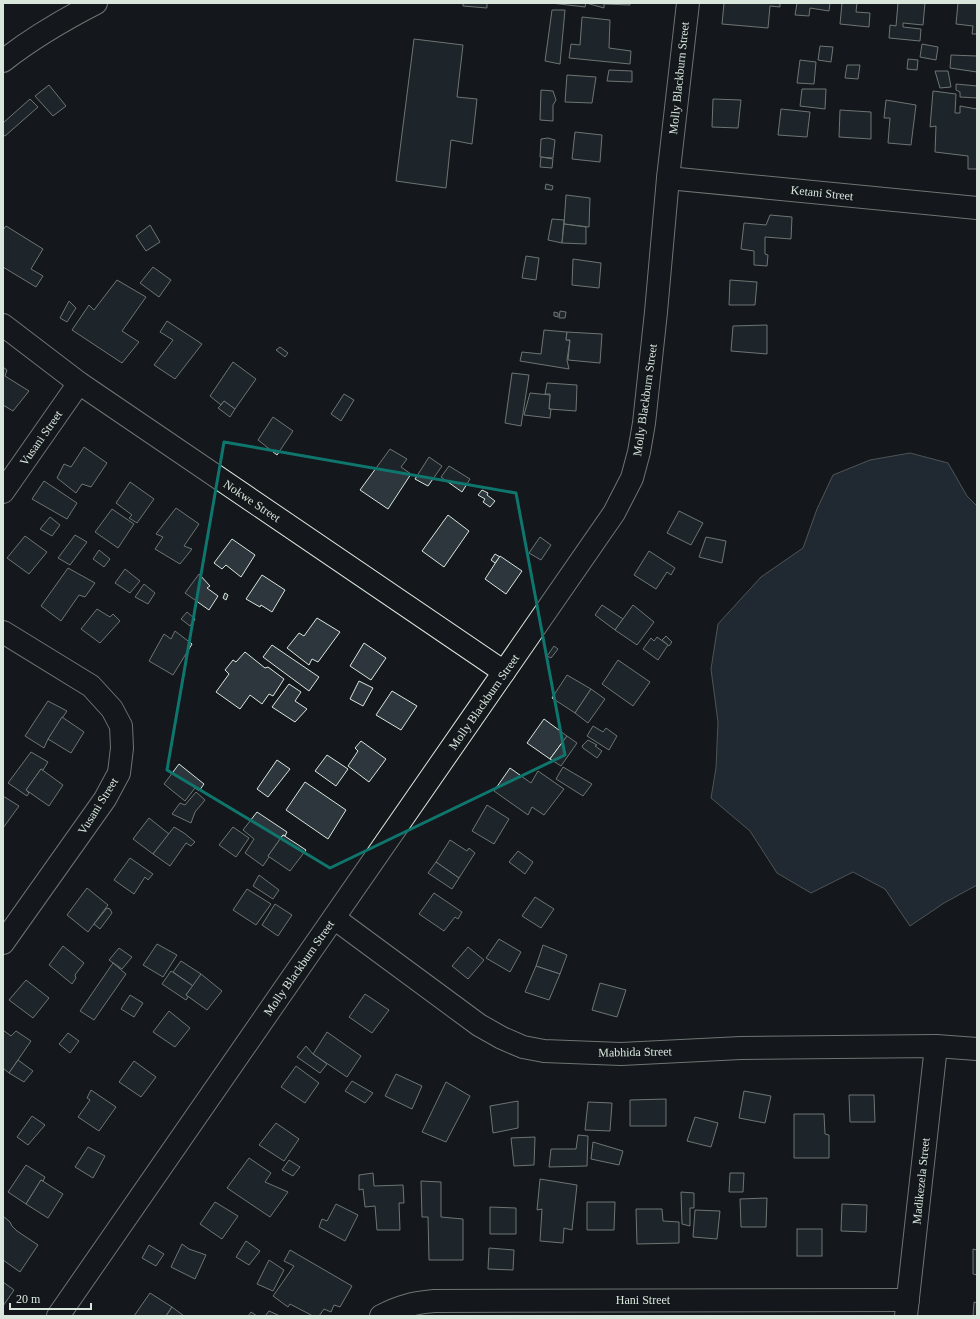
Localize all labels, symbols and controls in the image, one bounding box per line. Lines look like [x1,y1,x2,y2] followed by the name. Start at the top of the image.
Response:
[666,20,692,135] street label: Molly Blackburn Street
[790,183,855,203] street label: Ketani Street
[630,342,660,457] street label: Molly Blackburn Street
[17,407,66,468] street label: Vusani Street
[221,477,284,526] street label: Nokwe Street
[446,651,523,752] street label: Molly Blackburn Street
[75,774,121,837] street label: Vusani Street
[261,917,338,1018] street label: Molly Blackburn Street
[598,1044,673,1060] street label: Mabhida Street
[909,1136,933,1225] street label: Madikezela Street
[10,1285,91,1311] scale bar
[16,1292,41,1306] text: 20 m
[616,1293,671,1307] street label: Hani Street

